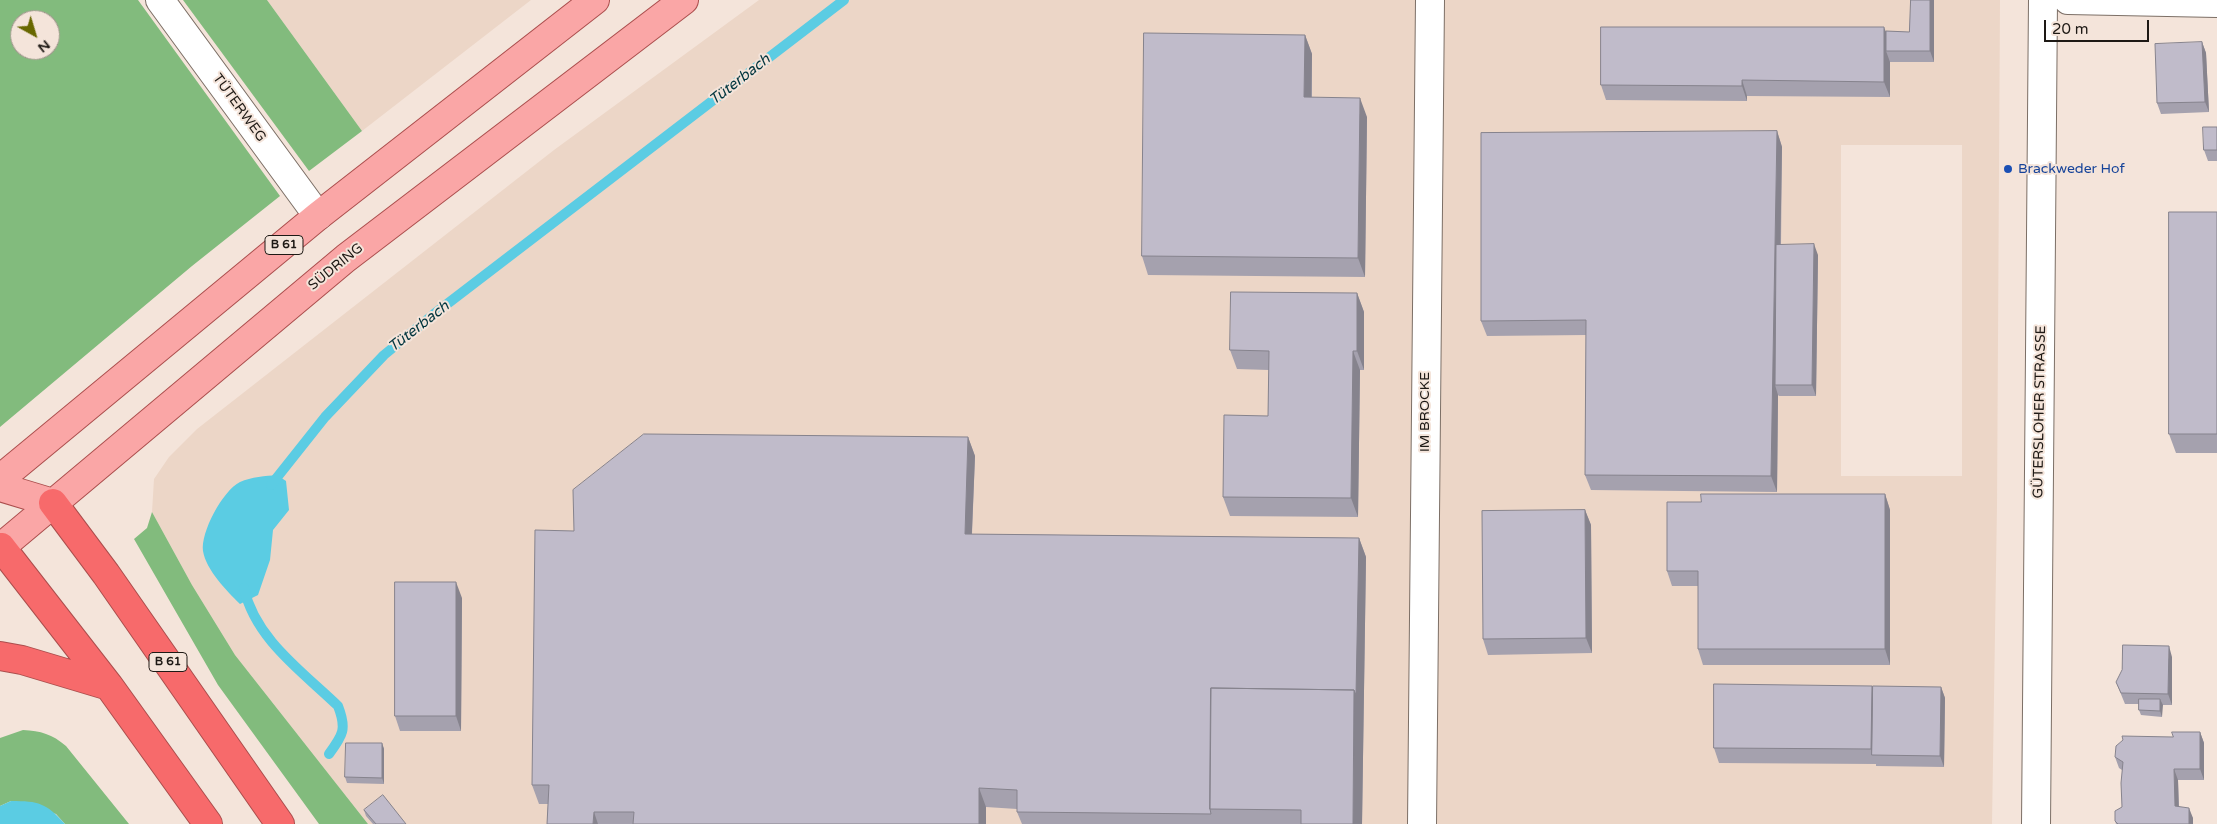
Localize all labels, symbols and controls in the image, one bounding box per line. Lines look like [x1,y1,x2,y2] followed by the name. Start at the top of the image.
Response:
[10,10,60,60] north arrow
[2047,10,2152,42] scale bar
[2052,20,2089,38] text: 20 m
[34,36,54,56] text: N
[706,51,774,109] water label: Tüterbach
[209,71,269,145] street label: TÜTERWEG
[2018,161,2125,177] place label: Brackweder Hof
[2002,163,2014,175] marker: Brackweder Hof
[265,236,303,254] road number: B 61
[305,240,367,294] street label: SÜDRING
[385,298,453,356] water label: Tüterbach
[2030,325,2050,499] street label: GÜTERSLOHER STRASSE
[1417,372,1433,452] street label: IM BROCKE
[149,652,187,672] road number: B 61

